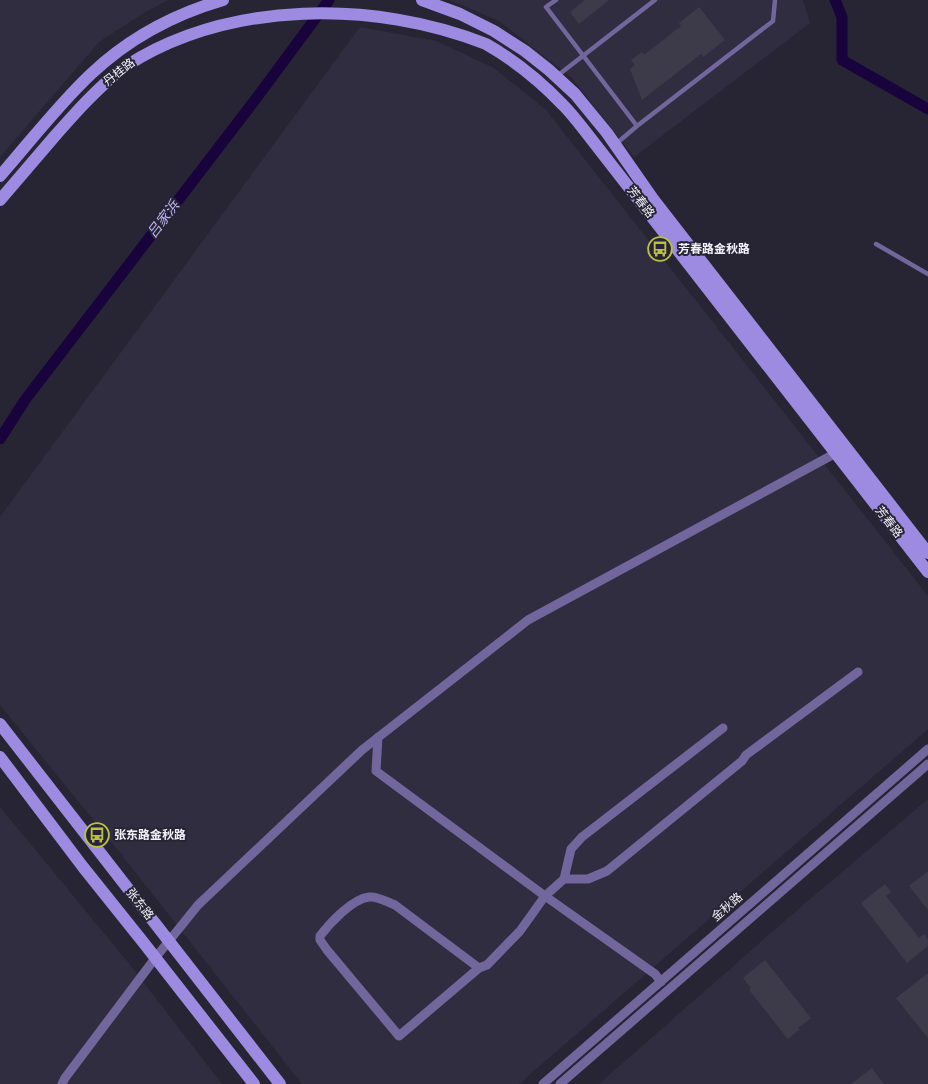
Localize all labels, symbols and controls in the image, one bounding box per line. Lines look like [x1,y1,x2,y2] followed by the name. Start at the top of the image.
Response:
[101,55,137,89] street label: 丹桂路
[624,184,658,220] street label: 芳春路
[144,197,183,241] water label: 吕家浜
[647,236,673,262] bus stop icon: 芳春路金秋路
[678,242,750,256] place label: 芳春路金秋路
[872,504,906,540] street label: 芳春路
[84,822,110,848] bus stop icon: 张东路金秋路
[114,828,186,842] place label: 张东路金秋路
[123,886,157,922] street label: 张东路
[709,890,745,924] street label: 金秋路

